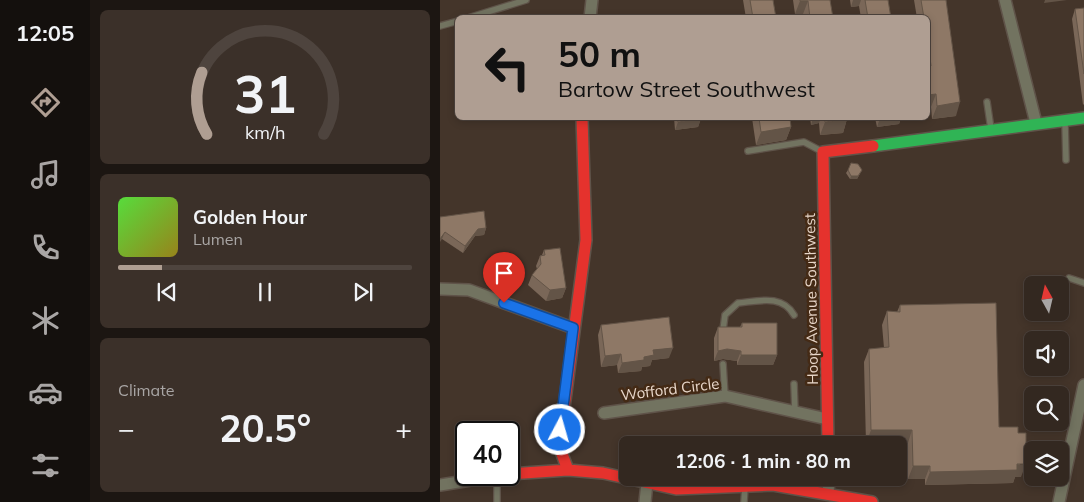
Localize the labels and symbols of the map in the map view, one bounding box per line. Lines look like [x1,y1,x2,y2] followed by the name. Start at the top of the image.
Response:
[800,213,822,385] street label: Hoop Avenue Southwest
[483,252,525,303] pin
[1024,276,1069,321] north arrow
[620,374,720,404] street label: Wofford Circle
[533,403,585,455] position arrow
[455,421,520,486] speed limit sign: 40

